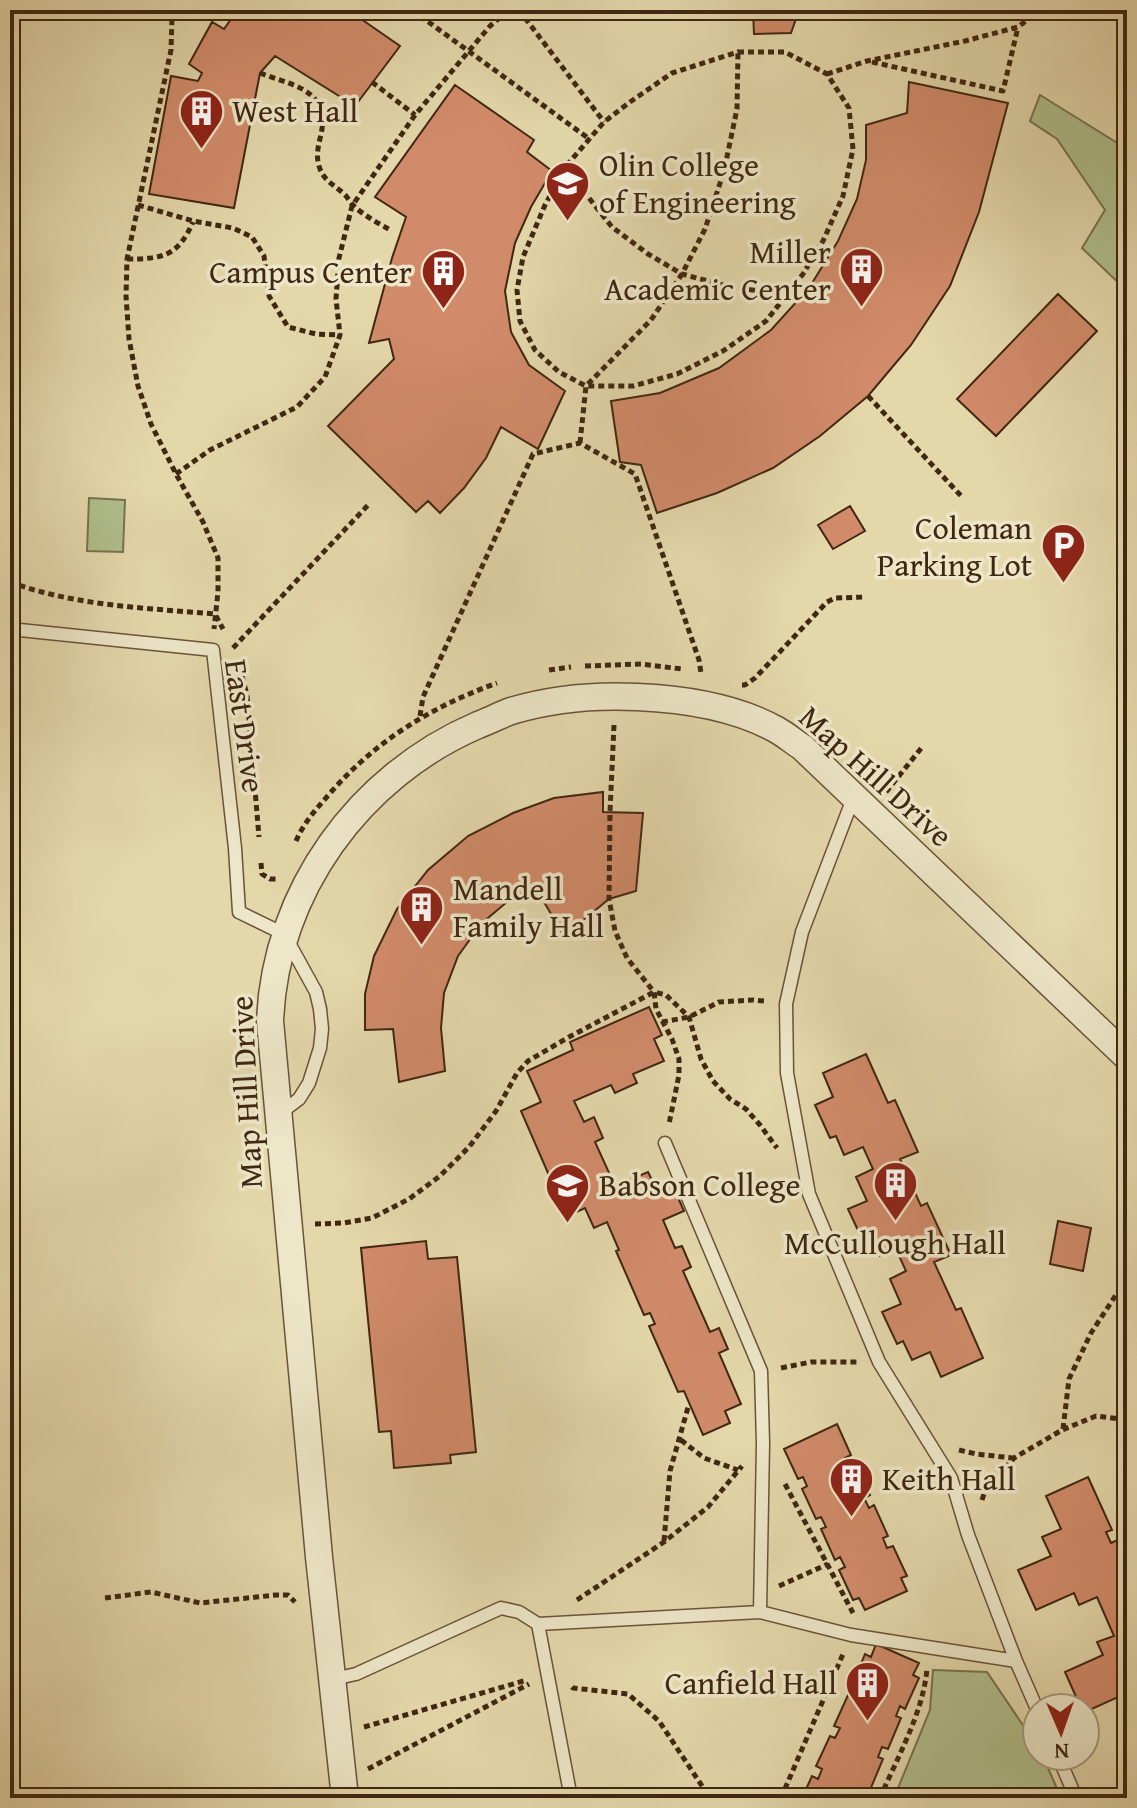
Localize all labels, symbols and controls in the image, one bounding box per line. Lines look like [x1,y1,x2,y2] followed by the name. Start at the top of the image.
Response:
[177,87,225,150] building icon: West Hall
[232,87,358,134] place label: West Hall
[599,141,796,225] place label: Olin College of Engineering
[544,159,592,222] school or university icon: Olin College of Engineering
[604,228,831,312] place label: Miller Academic Center
[838,246,886,309] building icon: Miller Academic Center
[209,248,412,295] place label: Campus Center
[419,248,467,311] building icon: Campus Center
[877,504,1032,588] place label: Coleman Parking Lot
[1039,522,1087,585] parking icon: Coleman Parking Lot
[213,656,278,796] street label: East Drive
[789,694,964,858] street label: Map Hill Drive
[453,865,604,949] place label: Mandell Family Hall
[398,883,446,946] building icon: Mandell Family Hall
[217,995,274,1189] street label: Map Hill Drive
[871,1160,919,1223] building icon: McCullough Hall
[544,1161,592,1224] school or university icon: Babson College
[599,1161,801,1208] place label: Babson College
[784,1219,1006,1266] place label: McCullough Hall
[827,1455,875,1518] building icon: Keith Hall
[882,1455,1016,1502] place label: Keith Hall
[665,1659,837,1706] place label: Canfield Hall
[844,1659,892,1722] building icon: Canfield Hall
[1021,1692,1101,1772] north arrow
[1054,1736,1070,1768] text: N

